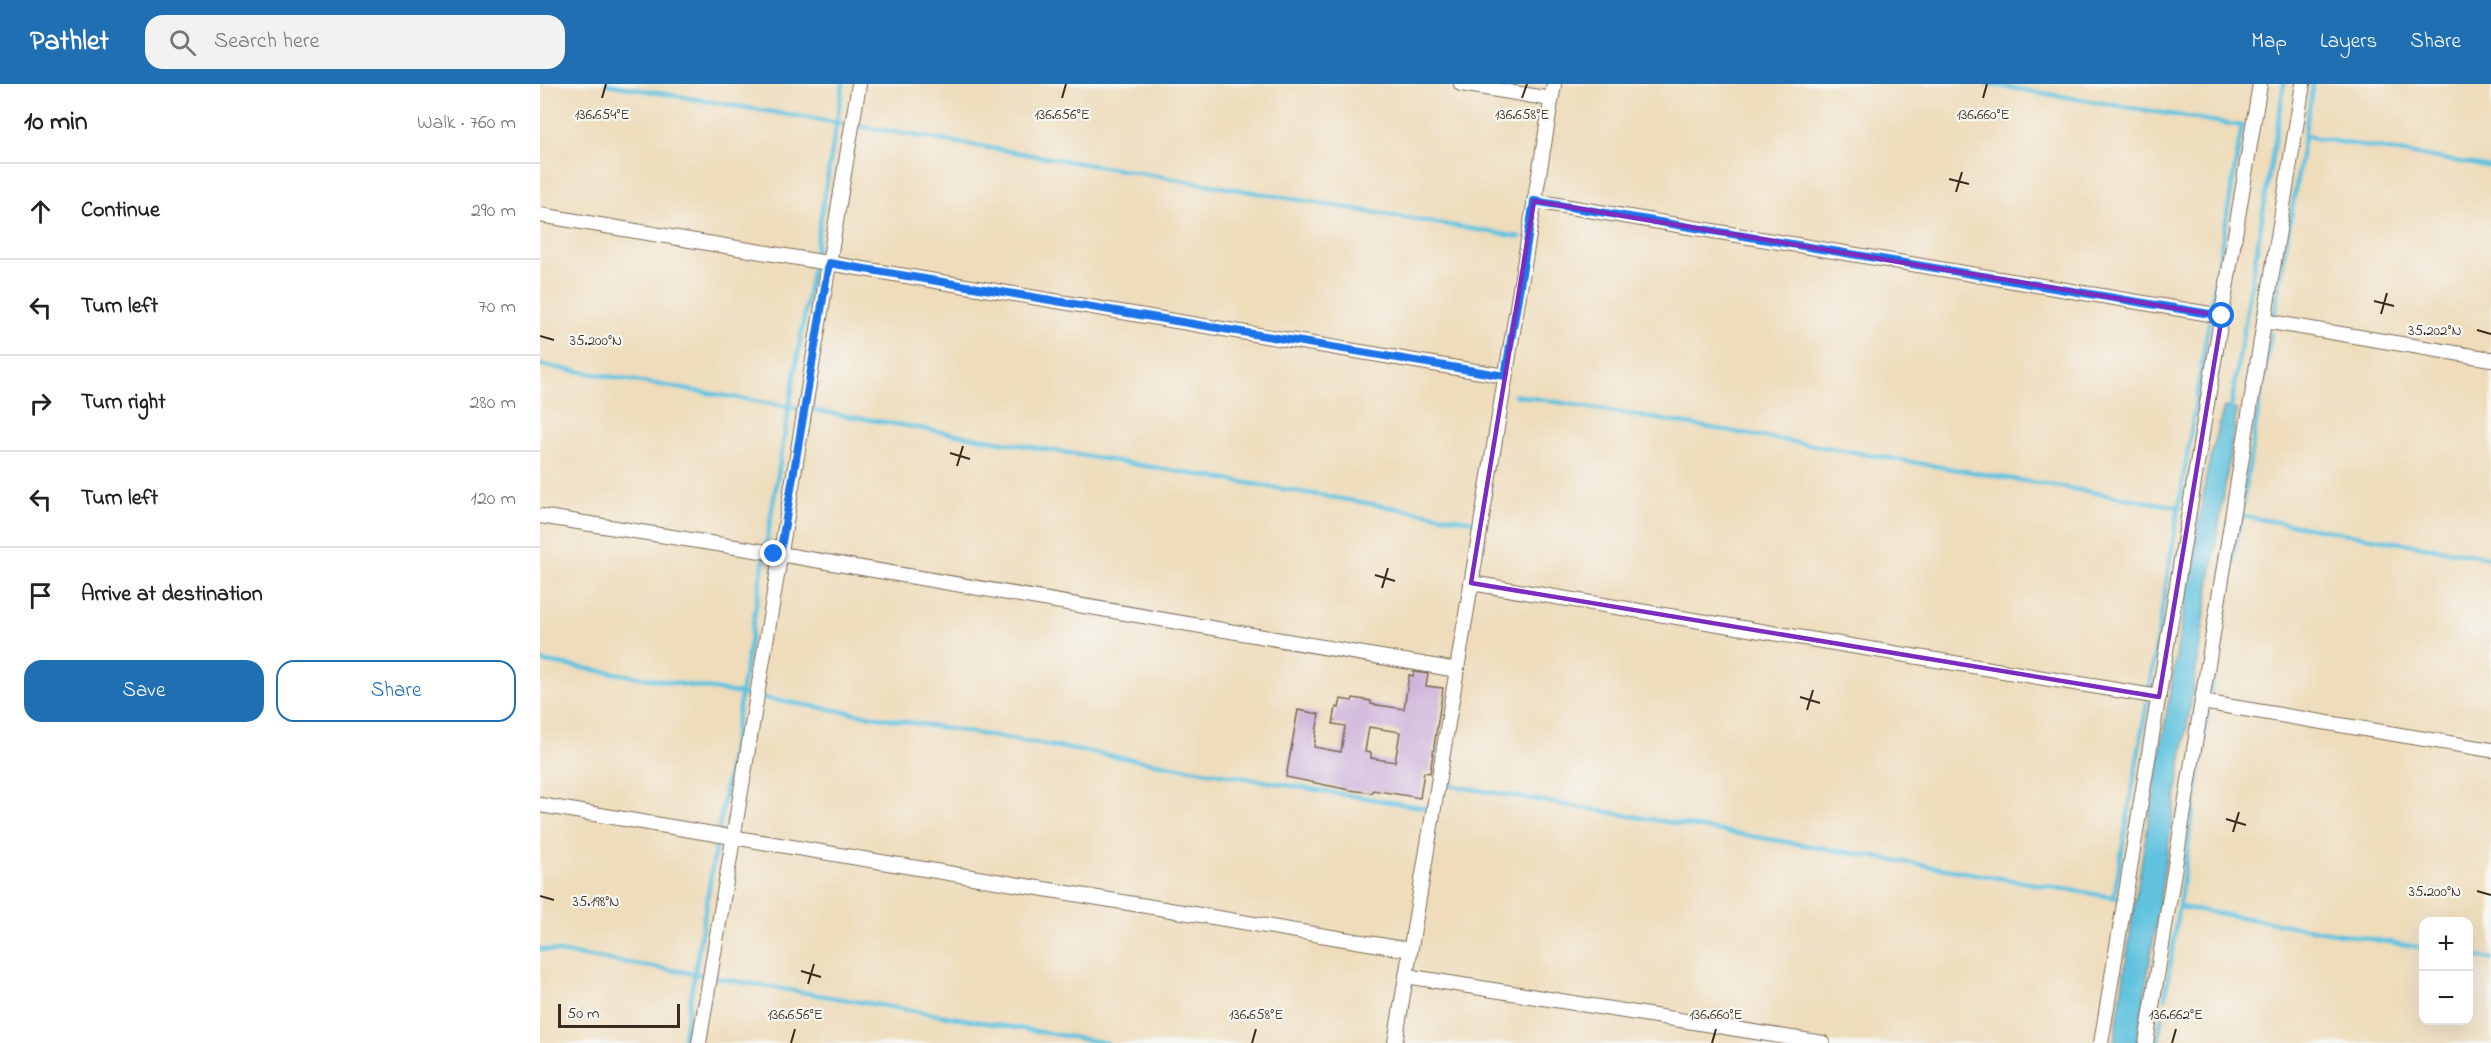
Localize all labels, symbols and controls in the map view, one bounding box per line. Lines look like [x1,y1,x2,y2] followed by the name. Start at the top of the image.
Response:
[145,15,565,69] search box
[30,22,109,63] text: Pathlet
[166,26,199,59] icon: search
[214,26,319,58] text: Search here
[2251,27,2287,57] text: Map
[2320,27,2377,57] text: Layers
[2410,27,2461,57] text: Share
[24,104,88,142] text: 10 min
[574,104,630,126] text: 136.654°E
[1034,104,1090,126] text: 136.656°E
[1495,104,1549,126] text: 136.658°E
[1956,104,2010,126] text: 136.660°E
[417,109,516,138] text: Walk · 760 m
[24,195,57,228] icon: ahead
[81,195,160,227] text: Continue
[471,197,516,226] text: 290 m
[24,291,57,324] icon: left
[81,291,158,323] text: Turn left
[479,293,516,322] text: 70 m
[2208,302,2234,328] route start
[2408,320,2462,342] text: 35.202°N
[570,330,622,352] text: 35.200°N
[24,387,57,420] icon: right
[81,387,166,419] text: Turn right
[469,389,516,418] text: 280 m
[24,483,57,516] icon: left
[81,483,158,515] text: Turn left
[471,485,516,514] text: 120 m
[760,540,786,566] route end
[24,579,57,612] icon: arrive
[81,579,263,611] text: Arrive at destination
[24,660,264,722] button: Save
[276,660,516,722] button: Share
[2409,881,2461,903] text: 35.200°N
[573,891,619,913] text: 35.198°N
[2419,917,2473,1025] map controls
[2419,917,2473,971] button: +
[2419,971,2473,1025] button: −
[558,1001,680,1028] scale bar
[567,1002,599,1026] text: 50 m
[767,1004,823,1026] text: 136.656°E
[1229,1004,1283,1026] text: 136.658°E
[1689,1004,1743,1026] text: 136.660°E
[2149,1004,2203,1026] text: 136.662°E

